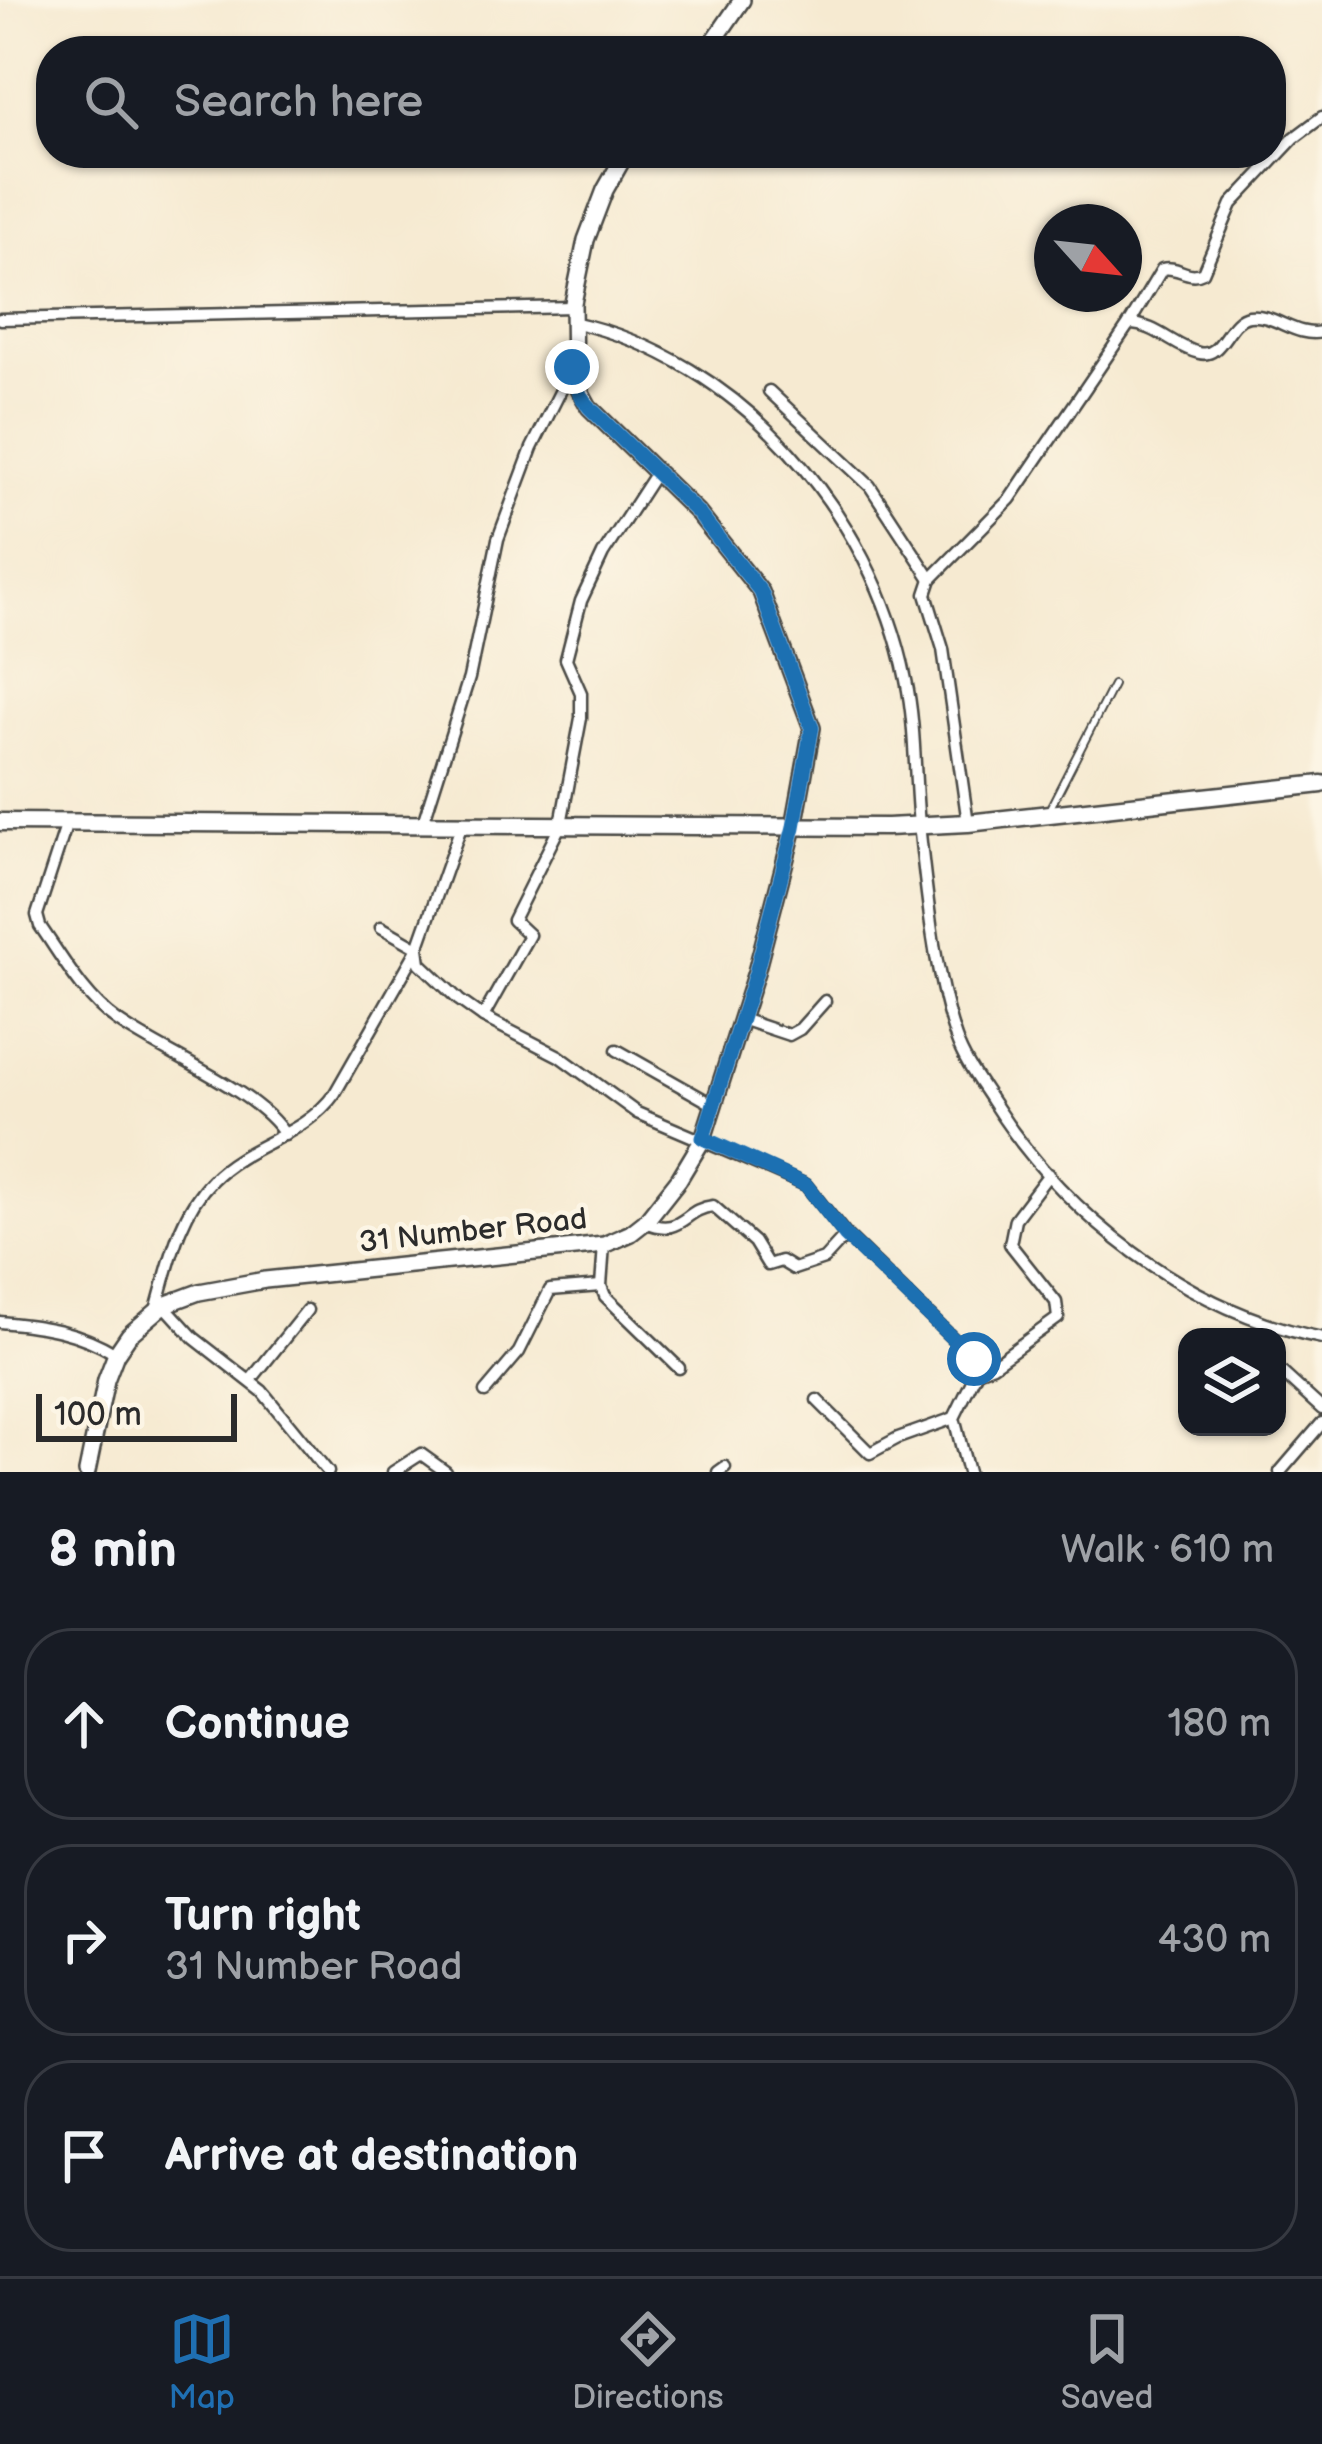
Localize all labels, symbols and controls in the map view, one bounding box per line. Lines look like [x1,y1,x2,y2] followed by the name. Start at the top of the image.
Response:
[36,36,1286,168] search box
[78,69,144,135] icon: search
[174,75,423,130] text: Search here
[1034,204,1142,312] north arrow
[545,340,599,394] route end
[358,1201,589,1261] street label: 31 Number Road
[1178,1328,1286,1436] map controls
[1178,1328,1286,1436] button: layers
[947,1332,1001,1386] route start
[36,1388,237,1441] scale bar
[54,1395,142,1435] text: 100 m
[48,1520,177,1581] text: 8 min
[1061,1527,1274,1574] text: Walk · 610 m
[51,1691,117,1757] icon: ahead
[165,1697,350,1752] text: Continue
[1167,1701,1271,1748] text: 180 m
[165,1889,361,1944] text: Turn right
[51,1907,117,1973] icon: right
[1158,1917,1271,1964] text: 430 m
[165,1944,462,1991] text: 31 Number Road
[51,2123,117,2189] icon: arrive
[165,2129,578,2184] text: Arrive at destination
[169,2306,235,2418] tab: Map
[572,2306,724,2418] tab: Directions
[1061,2306,1153,2418] tab: Saved

